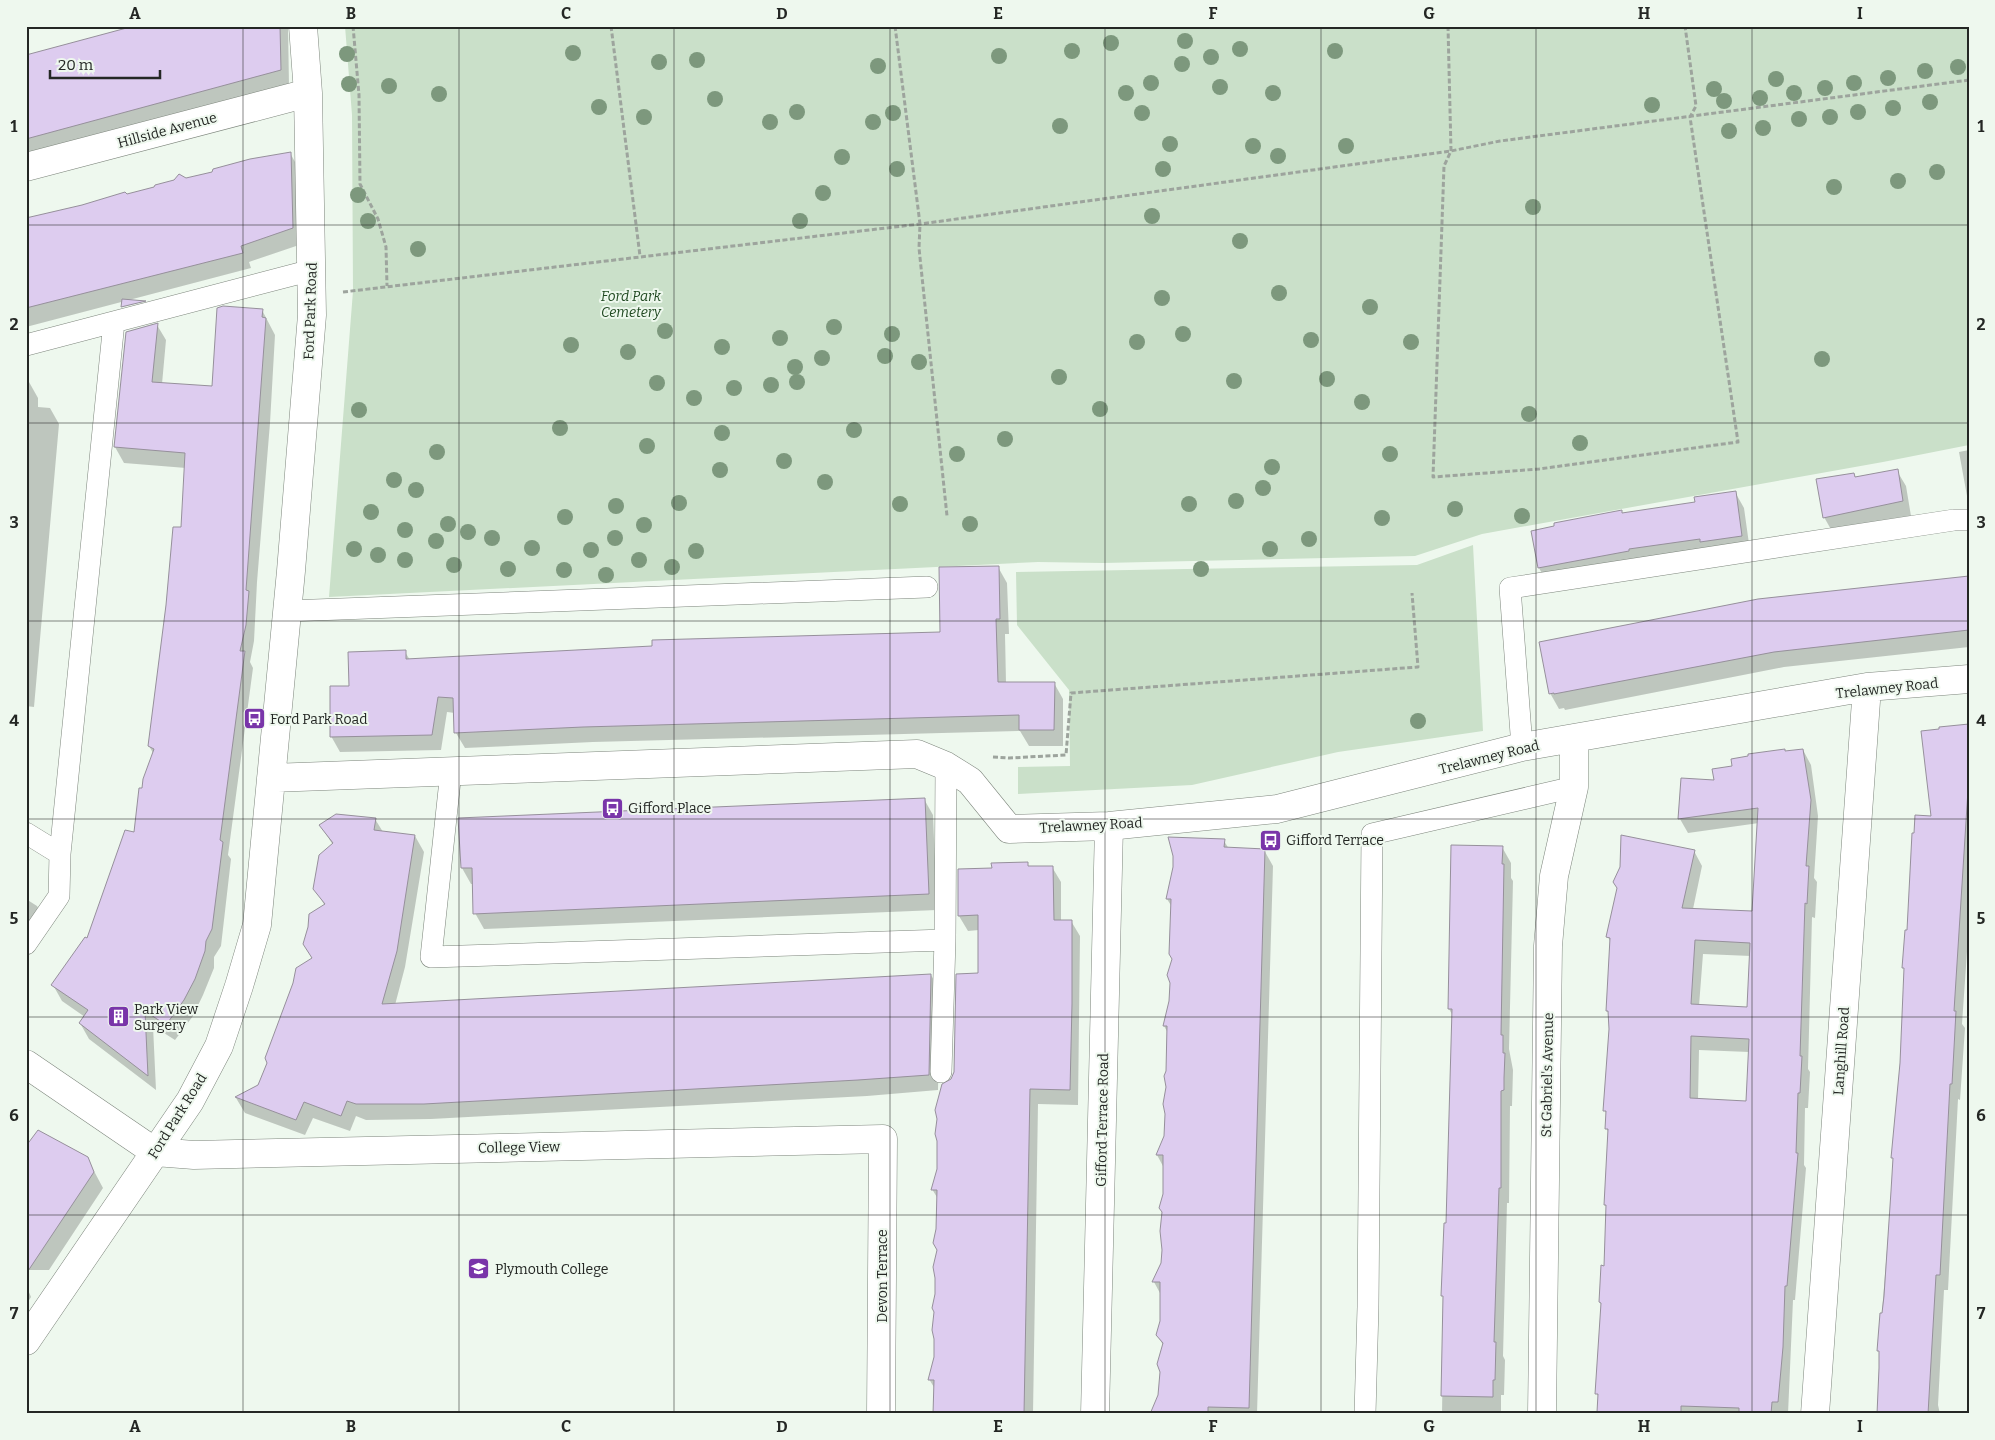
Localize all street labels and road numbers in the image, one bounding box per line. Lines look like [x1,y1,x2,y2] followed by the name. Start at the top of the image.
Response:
[116,109,219,152] street label: Hillside Avenue
[300,262,321,360] street label: Ford Park Road
[1835,675,1939,702] street label: Trelawney Road
[1437,737,1541,778] street label: Trelawney Road
[1039,814,1143,837] street label: Trelawney Road
[1830,1006,1853,1096] street label: Langhill Road
[1538,1012,1557,1138] street label: St Gabriel's Avenue
[1093,1053,1112,1187] street label: Gifford Terrace Road
[144,1070,210,1162] street label: Ford Park Road
[478,1138,561,1157] street label: College View
[874,1229,891,1323] street label: Devon Terrace

